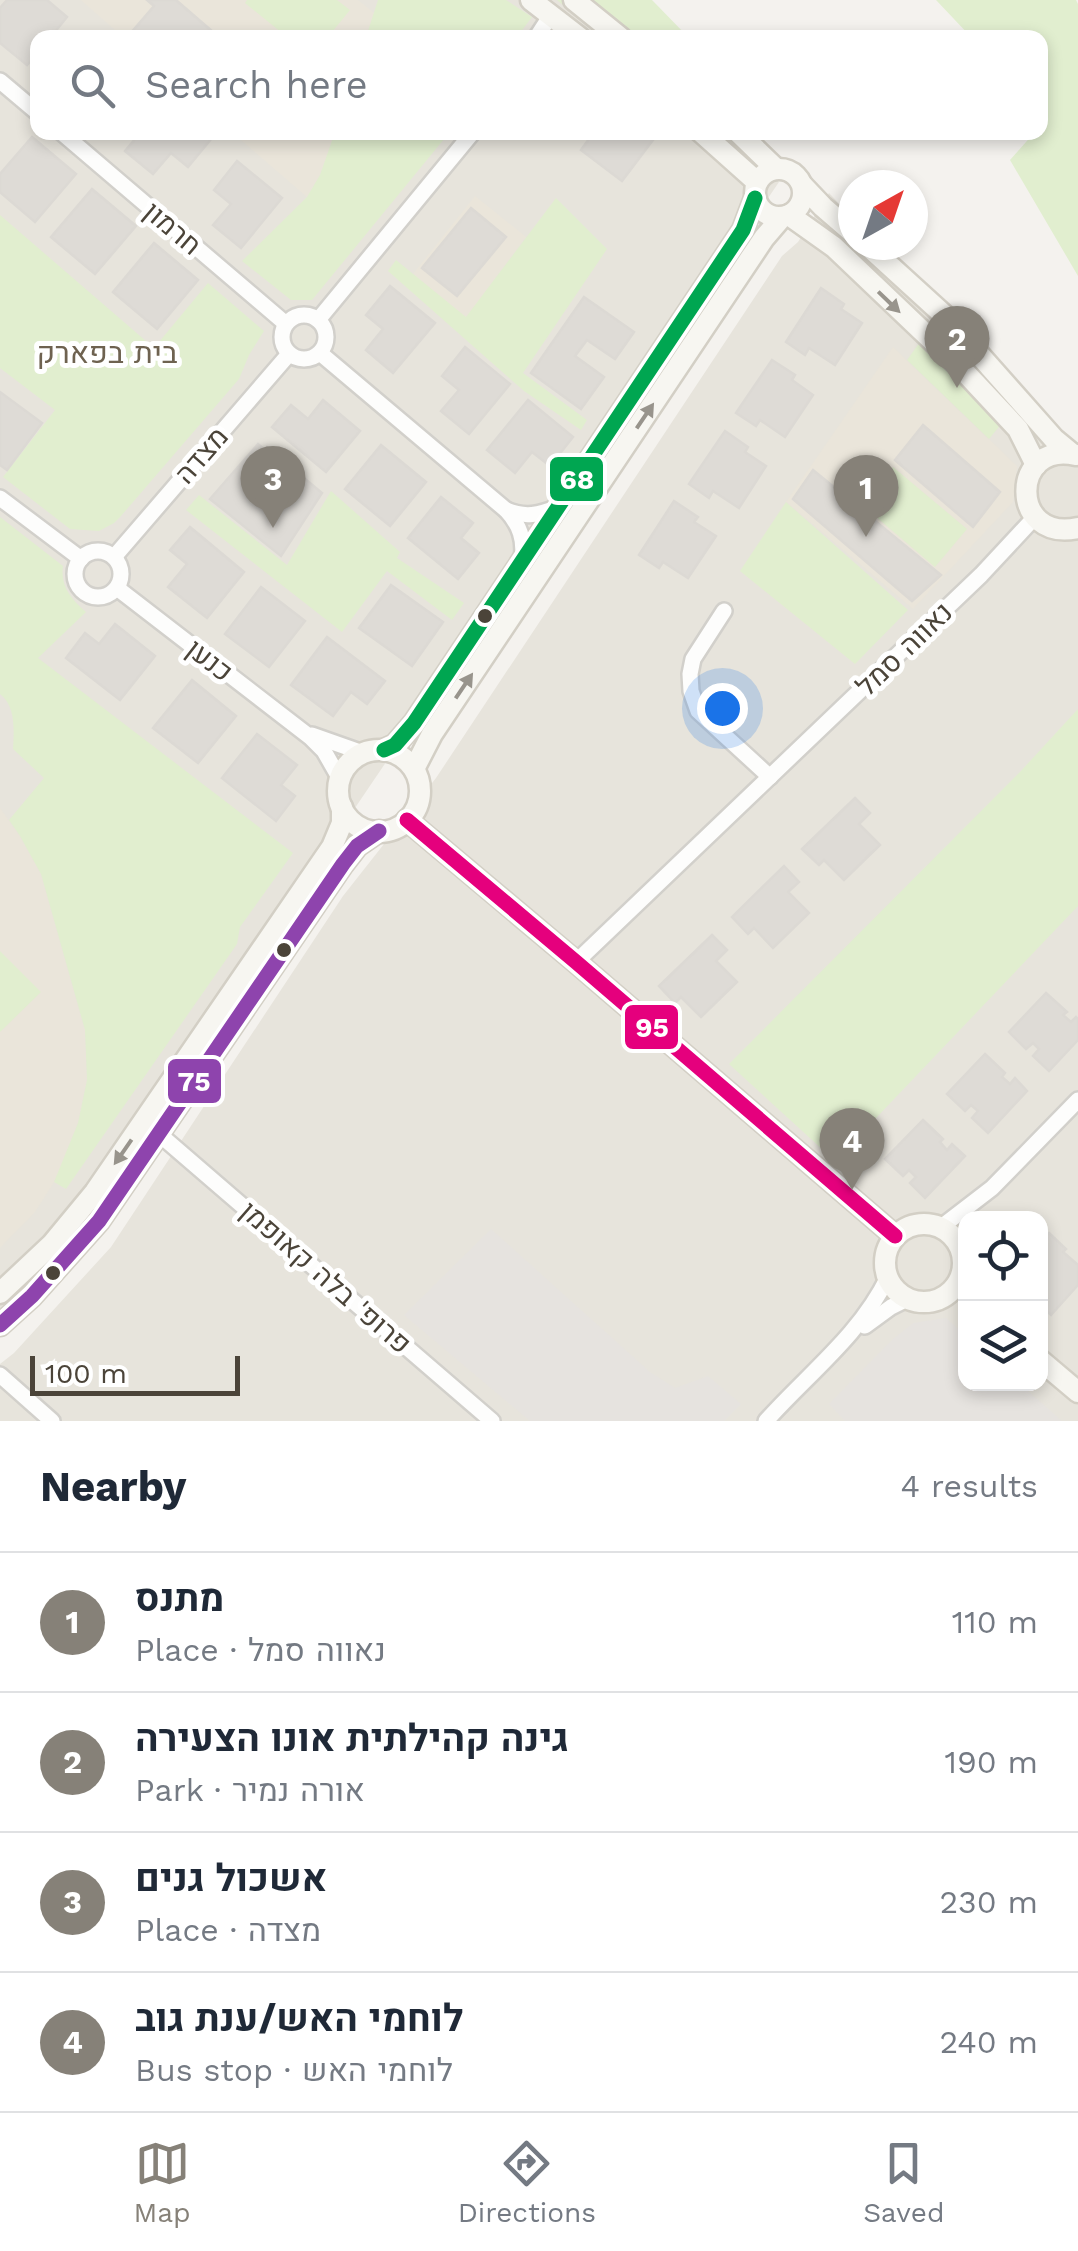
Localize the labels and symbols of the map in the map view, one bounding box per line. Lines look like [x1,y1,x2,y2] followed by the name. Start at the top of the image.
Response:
[838,170,928,260] north arrow
[137,195,208,262] street label: חרמון
[877,290,901,313] one-way arrow
[924,306,990,388] pin: 2
[36,335,178,370] district label: בית בפארק
[636,403,654,430] one-way arrow
[168,420,235,490] street label: מצדה
[240,446,306,528] pin: 3
[834,454,898,537] pin: 1
[548,455,605,503] line badge: 68
[560,463,594,496] text: 68
[850,596,959,703] street label: נאווה סמל
[475,606,495,626] unlabelled marker
[180,632,239,689] street label: כנען
[454,672,473,699] one-way arrow
[697,683,748,734] your location
[274,940,294,960] unlabelled marker
[623,1003,680,1051] line badge: 95
[635,1011,669,1044] text: 95
[166,1057,223,1105] line badge: 75
[177,1065,211,1098] text: 75
[820,1108,884,1190] pin: 4
[114,1139,133,1166] one-way arrow
[234,1194,418,1360] street label: פרופ' בלה קאופמן
[43,1263,63,1283] unlabelled marker
[30,1351,240,1396] scale bar

